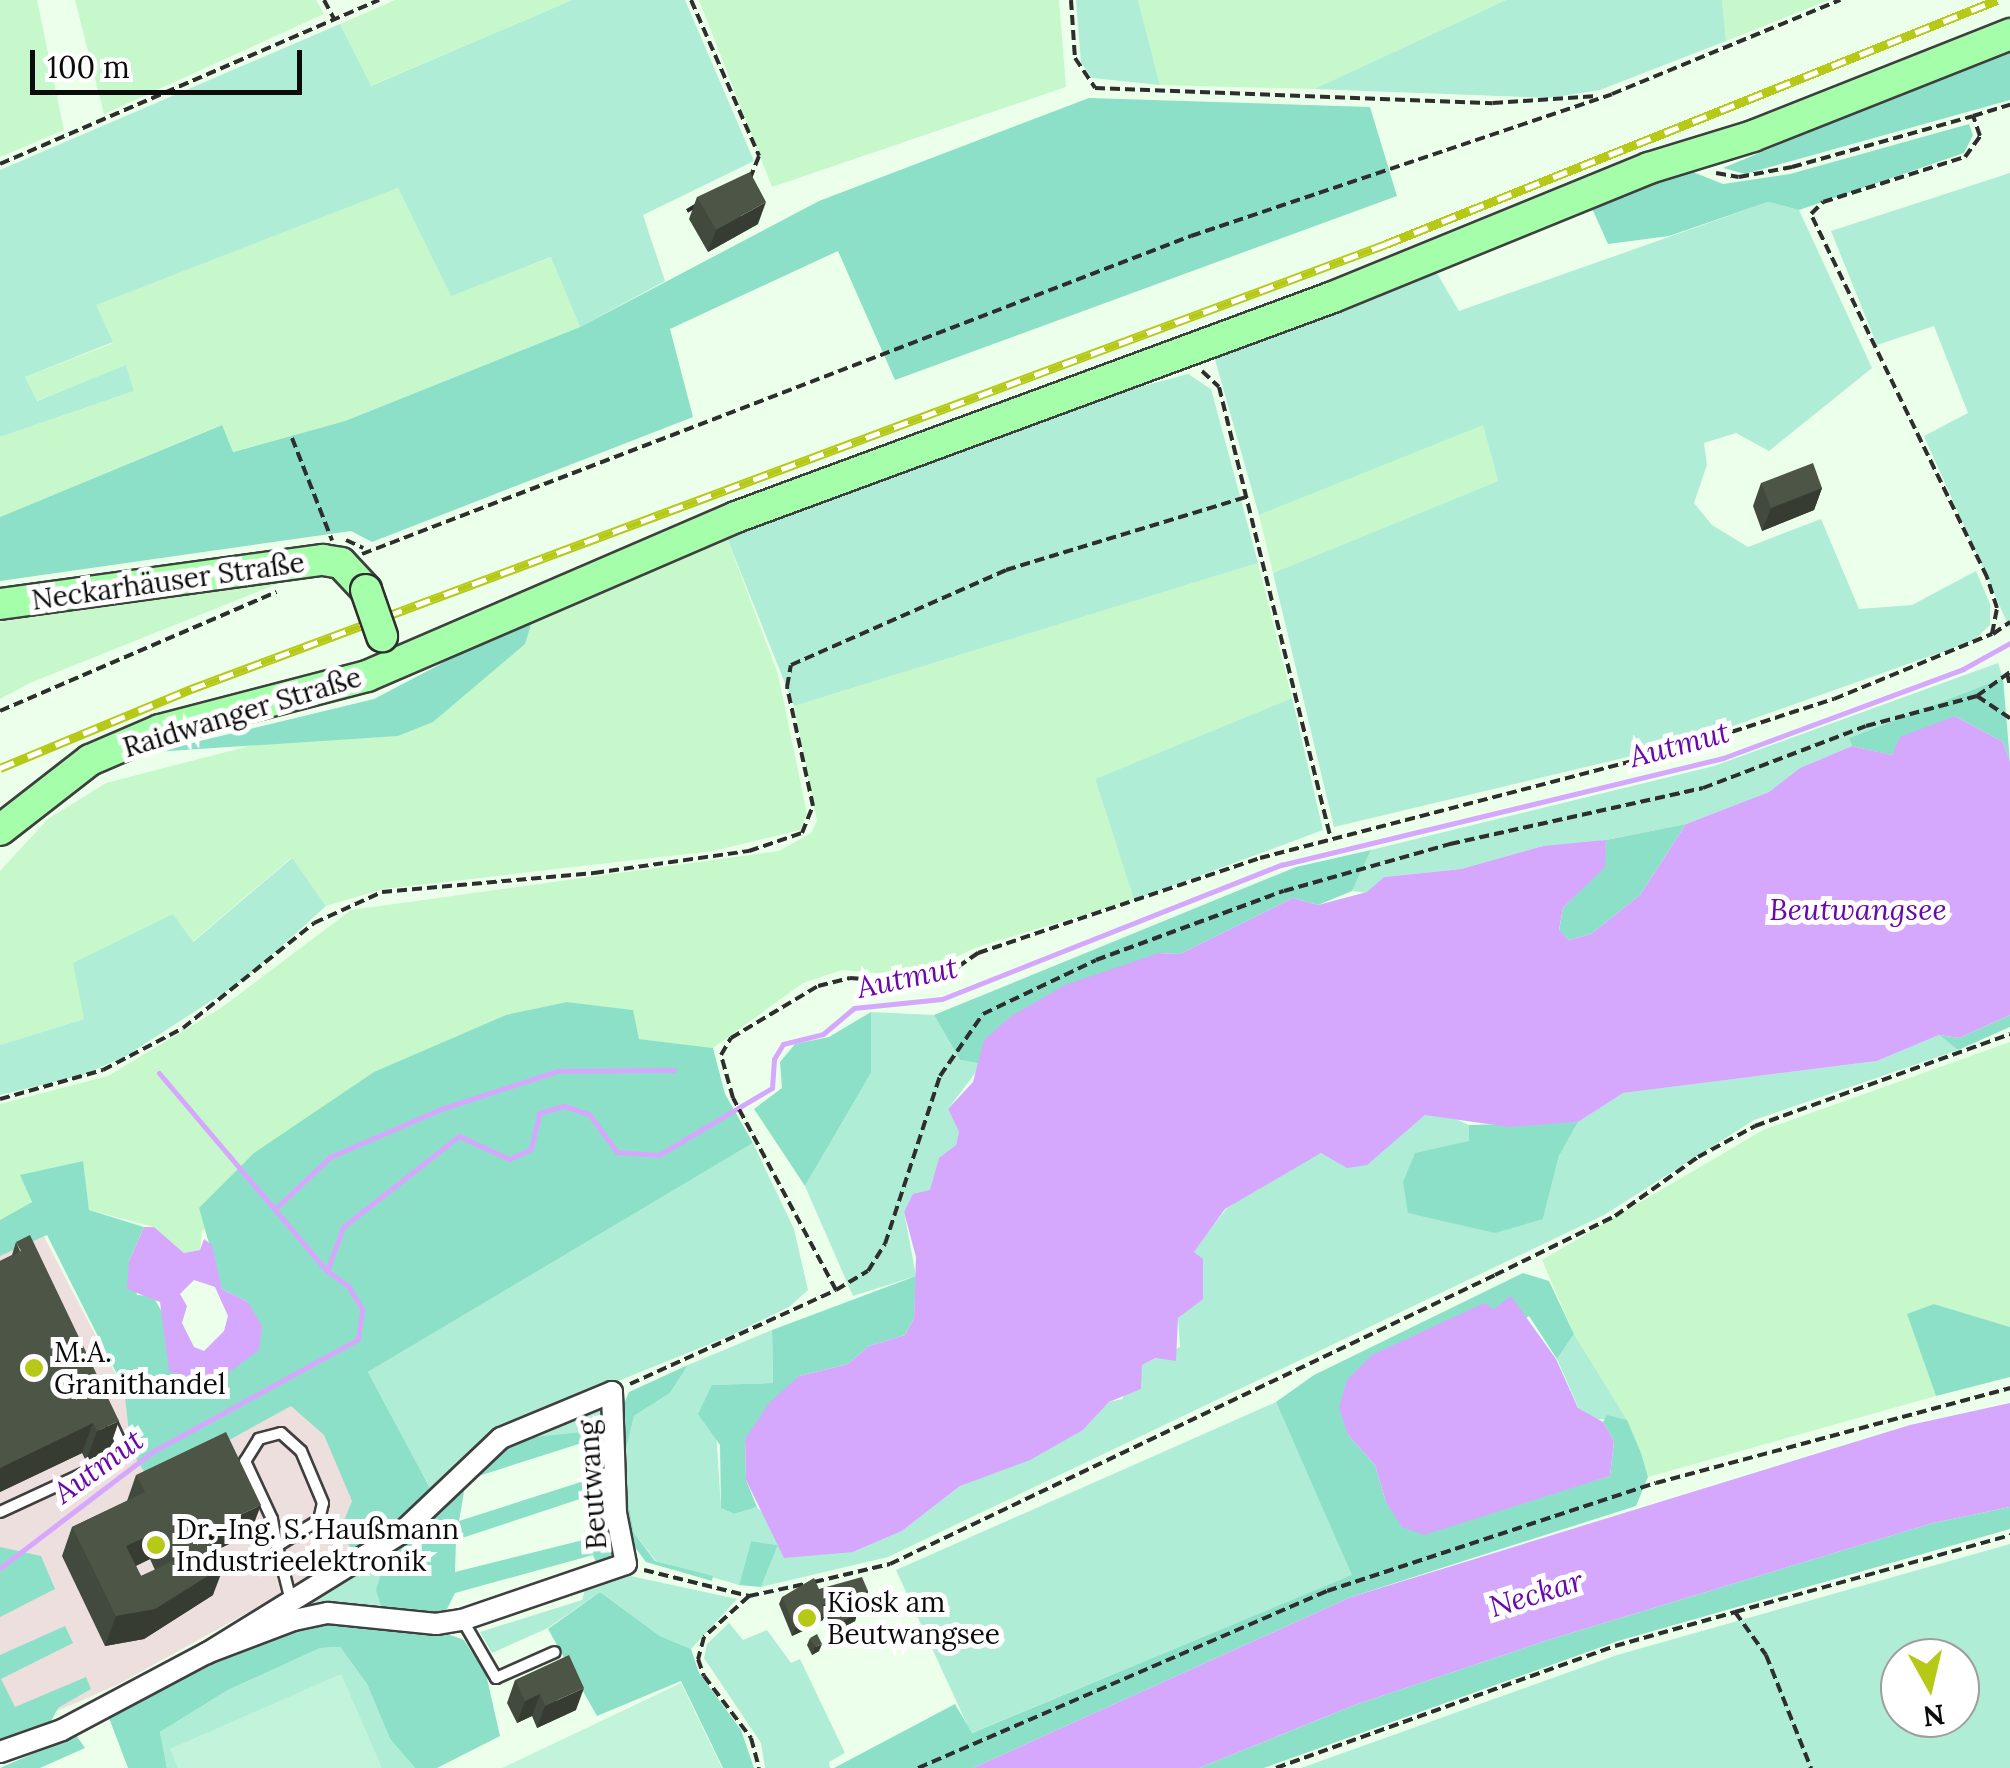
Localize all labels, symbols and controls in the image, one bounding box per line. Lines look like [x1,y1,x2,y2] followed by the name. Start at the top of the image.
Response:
[35,30,308,92] scale bar
[47,48,130,86] text: 100 m
[29,545,307,617] street label: Neckarhäuser Straße
[119,660,365,764] street label: Raidwanger Straße
[1625,713,1733,775] water label: Autmut
[1769,891,1947,927] water label: Beutwangsee
[853,949,961,1005] water label: Autmut
[54,1335,226,1401] place label: M.A. Granithandel
[23,1357,45,1379] marker: M.A. Granithandel
[571,1419,613,1551] street label: Beutwang
[46,1421,150,1511] water label: Autmut
[176,1512,459,1578] place label: Dr.-Ing. S. Haußmann Industrieelektronik
[145,1534,167,1556] marker: Dr.-Ing. S. Haußmann Industrieelektronik
[1485,1562,1587,1624] water label: Neckar
[827,1585,1000,1651] place label: Kiosk am Beutwangsee
[796,1607,818,1629] marker: Kiosk am Beutwangsee
[1880,1638,1980,1738] north arrow
[1921,1696,1947,1735] text: N

